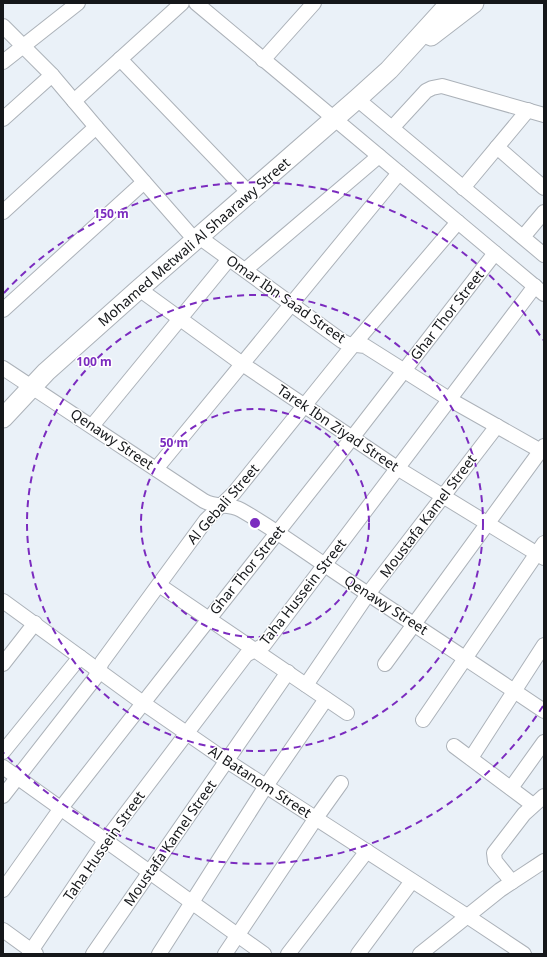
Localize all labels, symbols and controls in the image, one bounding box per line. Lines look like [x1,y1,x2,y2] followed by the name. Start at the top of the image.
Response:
[94,153,294,330] street label: Mohamed Metwali Al Shaarawy Street
[93,205,129,222] text: 150 m
[223,250,350,347] street label: Omar Ibn Saad Street
[405,266,488,364] street label: Ghar Thor Street
[76,353,112,370] text: 100 m
[274,380,403,475] street label: Tarek Ibn Ziyad Street
[67,404,157,473] street label: Qenawy Street
[160,434,188,451] text: 50 m
[375,450,480,581] street label: Moustafa Kamel Street
[182,459,263,548] street label: Al Gebali Street
[248,516,262,530] centre of rings
[205,521,288,618] street label: Ghar Thor Street
[255,535,350,649] street label: Taha Hussein Street
[341,570,432,639] street label: Qenawy Street
[205,741,315,822] street label: Al Batanom Street
[119,776,220,909] street label: Moustafa Kamel Street
[59,787,149,904] street label: Taha Hussein Street

